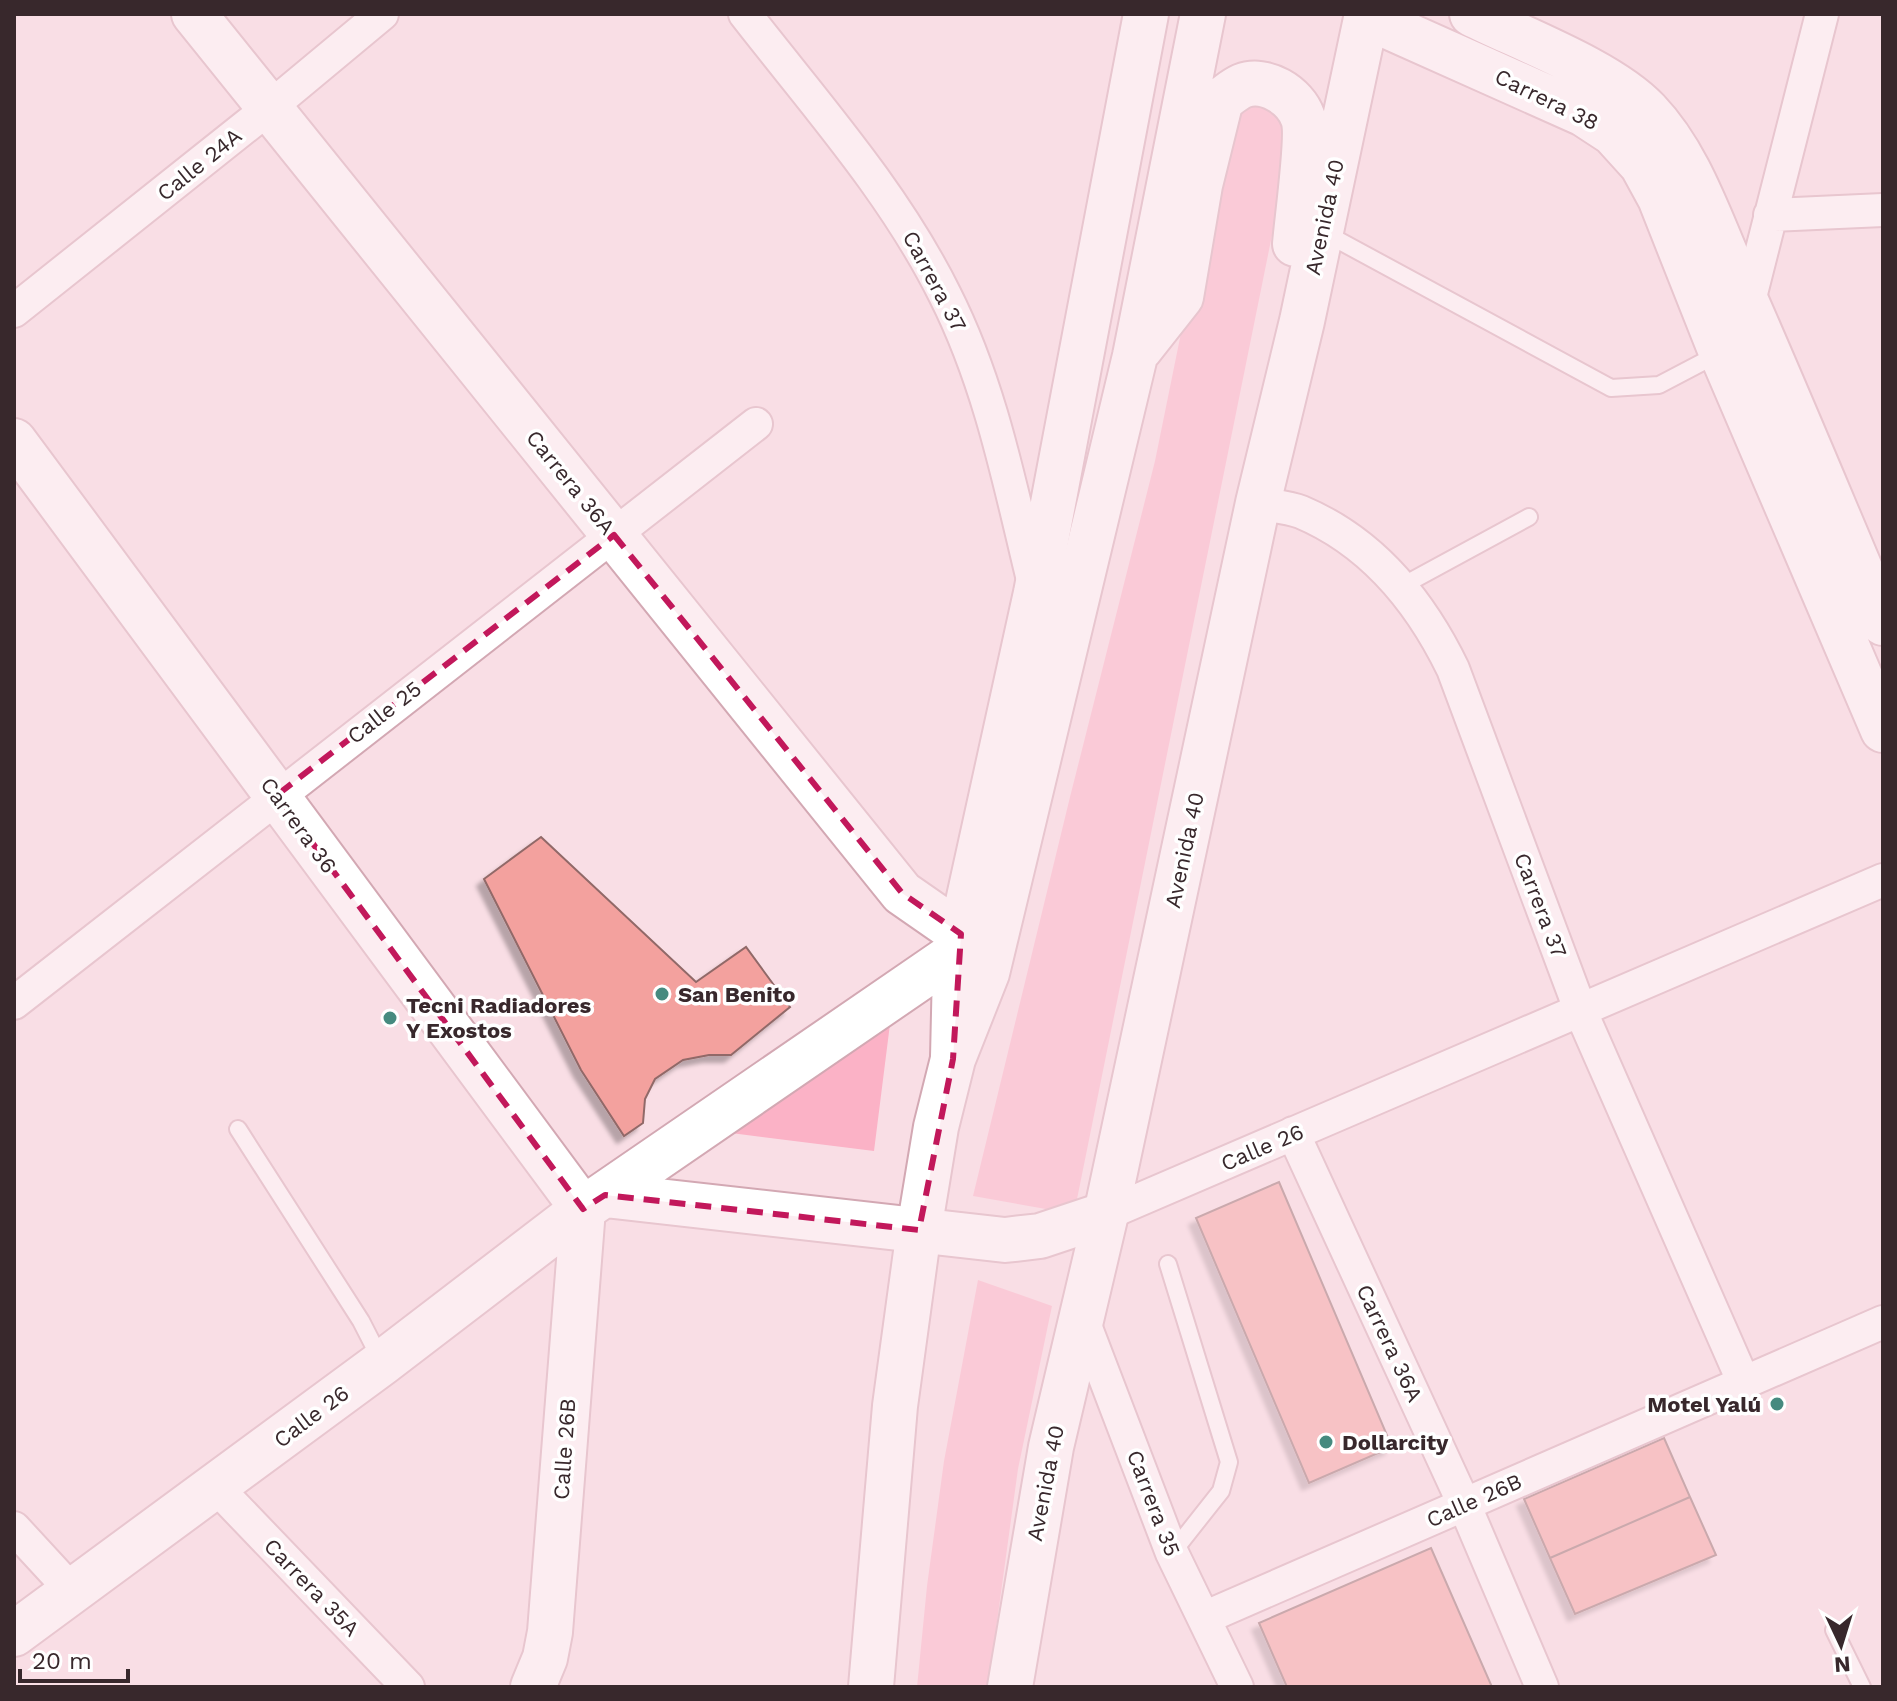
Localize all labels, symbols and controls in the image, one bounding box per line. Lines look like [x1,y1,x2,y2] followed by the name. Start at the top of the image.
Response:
[1491,64,1603,135] street label: Carrera 38
[152,123,247,206] street label: Calle 24A
[1300,157,1349,277] street label: Avenida 40
[898,227,971,336] street label: Carrera 37
[521,425,620,539] street label: Carrera 36A
[342,676,426,749] street label: Calle 25
[256,773,342,878] street label: Carrera 36
[1160,790,1209,910] street label: Avenida 40
[1509,849,1572,961] street label: Carrera 37
[678,982,795,1007] place label: San Benito
[653,985,671,1003] marker: San Benito
[406,993,592,1043] place label: Tecni Radiadores Y Exostos
[381,1009,399,1027] marker: Tecni Radiadores Y Exostos
[1217,1119,1307,1176] street label: Calle 26
[1351,1281,1428,1406] street label: Carrera 36A
[269,1380,354,1453] street label: Calle 26
[1647,1392,1761,1417] place label: Motel Yalú
[1768,1395,1786,1413] marker: Motel Yalú
[548,1397,581,1501] street label: Calle 26B
[1022,1423,1069,1543] street label: Avenida 40
[1342,1430,1449,1455] place label: Dollarcity
[1317,1433,1335,1451] marker: Dollarcity
[1122,1447,1185,1560] street label: Carrera 35
[1423,1468,1526,1533] street label: Calle 26B
[259,1533,364,1641] street label: Carrera 35A
[1801,1605,1881,1685] north arrow
[20,1633,128,1683] scale bar
[32,1647,92,1675] text: 20 m
[1833,1651,1851,1677] text: N

